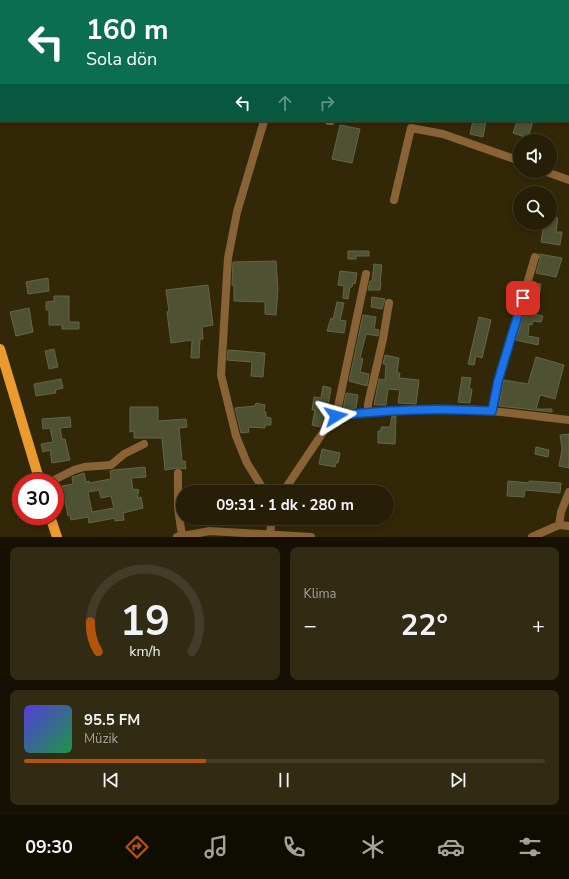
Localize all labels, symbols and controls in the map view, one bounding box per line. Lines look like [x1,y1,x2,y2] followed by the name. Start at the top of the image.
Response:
[86,11,169,49] text: 160 m
[20,16,72,68] icon: left
[86,47,157,71] text: Sola dön
[232,92,254,114] icon: left
[274,92,296,114] icon: ahead
[316,92,338,114] icon: right
[513,134,557,230] map controls
[513,134,557,178] button: sound
[513,186,557,230] button: search
[506,281,540,315] pin
[512,287,534,309] icon: arrive
[315,395,357,437] position arrow
[12,473,64,525] speed limit sign: 30
[216,495,354,515] text: 09:31 · 1 dk · 280 m
[304,585,337,603] text: Klima
[120,592,170,649] text: 19
[401,605,448,646] text: 22°
[304,611,317,641] text: −
[532,611,545,641] text: +
[129,641,160,660] text: km/h
[84,710,140,730] text: 95.5 FM
[84,730,118,748] text: Müzik
[100,769,122,791] icon: previous
[273,769,295,791] icon: pause
[447,769,469,791] icon: next
[123,833,151,861] icon: directions
[202,833,230,861] icon: music
[280,833,308,861] icon: phone
[359,833,387,861] icon: climate
[437,833,465,861] icon: car
[516,833,544,861] icon: filters
[25,835,73,859] text: 09:30

